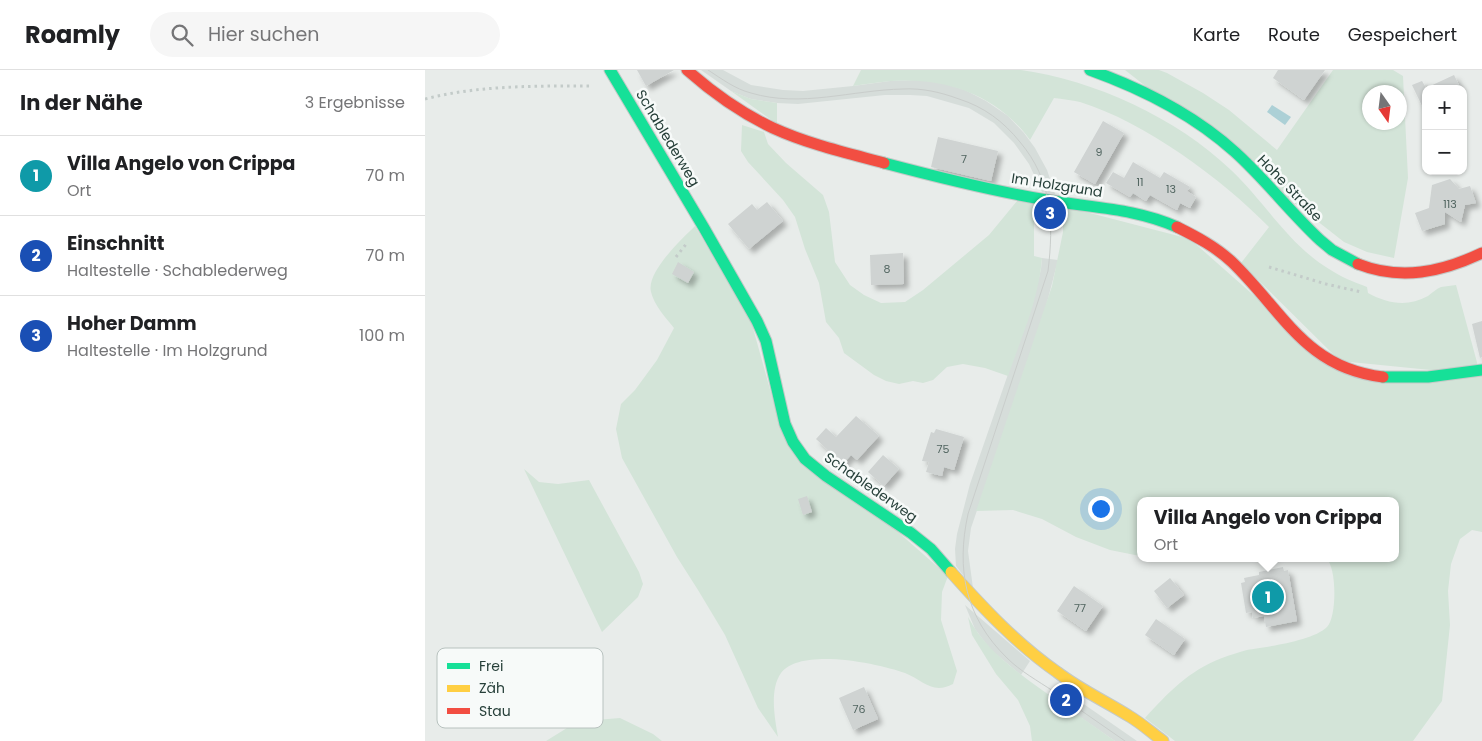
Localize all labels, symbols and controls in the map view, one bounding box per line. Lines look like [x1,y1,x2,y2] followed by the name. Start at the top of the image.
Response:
[150,12,500,57] search box
[25,18,120,51] text: Roamly
[168,21,196,49] icon: search
[208,21,319,48] text: Hier suchen
[1193,22,1240,47] text: Karte
[1268,22,1320,47] text: Route
[1348,22,1457,47] text: Gespeichert
[1362,85,1407,130] north arrow
[1422,85,1467,175] map controls
[1422,85,1467,130] button: +
[631,86,705,190] street label: Schablederweg
[20,88,143,117] text: In der Nähe
[305,91,405,114] text: 3 Ergebnisse
[1422,130,1467,175] button: −
[1096,144,1103,160] house number: 9
[67,150,296,177] text: Villa Angelo von Crippa
[1253,150,1327,226] street label: Hohe Straße
[961,151,967,167] house number: 7
[33,164,39,187] text: 1
[365,164,405,187] text: 70 m
[1010,168,1104,202] street label: Im Holzgrund
[1136,174,1144,190] house number: 11
[67,179,91,202] text: Ort
[1166,181,1176,197] house number: 13
[1034,194,1066,232] pin: 3
[1443,196,1457,212] house number: 113
[67,230,164,257] text: Einschnitt
[31,244,41,267] text: 2
[365,244,405,267] text: 70 m
[67,259,288,282] text: Haltestelle · Schablederweg
[884,261,891,277] house number: 8
[67,310,197,337] text: Hoher Damm
[31,324,41,347] text: 3
[359,324,405,347] text: 100 m
[67,339,268,362] text: Haltestelle · Im Holzgrund
[937,441,950,457] house number: 75
[820,447,922,527] street label: Schablederweg
[1088,496,1114,522] your location
[1137,497,1399,562] popup
[1154,504,1382,531] text: Villa Angelo von Crippa
[1154,533,1178,556] text: Ort
[1252,578,1284,616] pin: 1
[1074,600,1086,616] house number: 77
[437,648,603,728] legend
[479,656,503,676] text: Frei
[479,678,505,698] text: Zäh
[1050,681,1082,719] pin: 2
[479,701,511,721] text: Stau
[853,701,866,717] house number: 76

